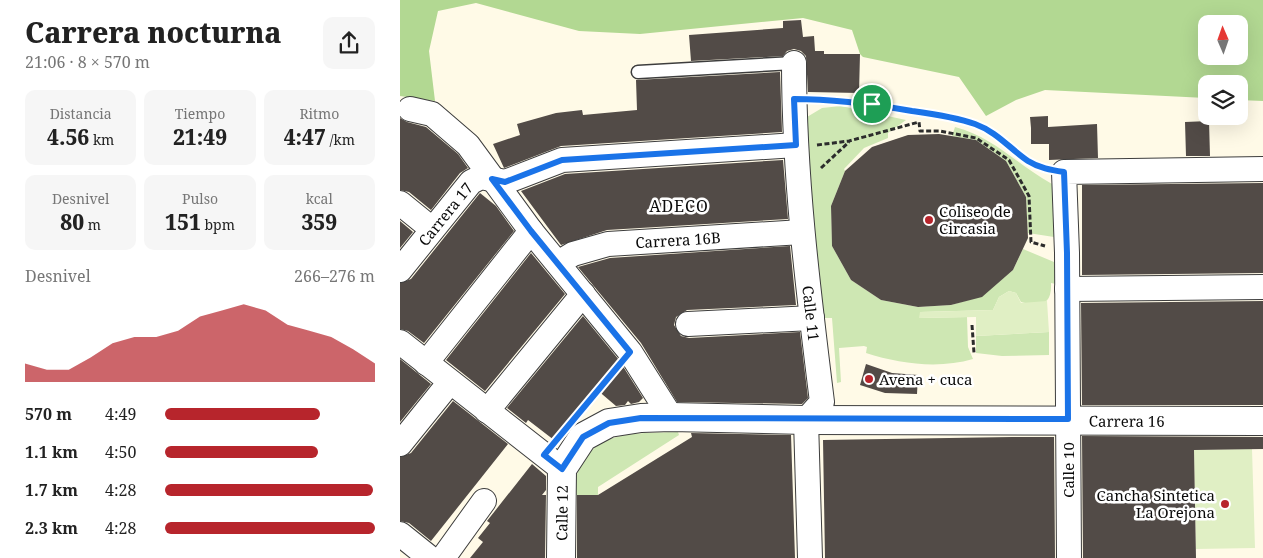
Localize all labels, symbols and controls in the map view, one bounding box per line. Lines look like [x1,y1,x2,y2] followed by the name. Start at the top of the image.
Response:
[25,13,282,51] text: Carrera nocturna
[1198,15,1248,65] north arrow
[1198,15,1248,125] map controls
[323,17,375,69] button: share
[25,51,150,73] text: 21:06 · 8 × 570 m
[1198,75,1248,125] button: layers
[851,83,893,125] pin
[858,90,886,118] icon: arrive
[50,104,112,123] text: Distancia
[175,104,225,123] text: Tiempo
[299,104,339,123] text: Ritmo
[47,123,89,151] text: 4.56
[173,123,227,151] text: 21:49
[284,123,326,151] text: 4:47
[89,130,114,149] text: km
[326,130,355,149] text: /km
[414,178,477,250] street label: Carrera 17
[52,189,109,208] text: Desnivel
[182,189,218,208] text: Pulso
[306,189,333,208] text: kcal
[649,195,709,217] district label: ADECO
[939,201,1011,238] place label: Coliseo de Circasia
[60,208,84,236] text: 80
[165,208,201,236] text: 151
[301,208,337,236] text: 359
[923,214,935,226] marker: Coliseo de Circasia
[84,215,101,234] text: m
[201,215,235,234] text: bpm
[635,227,721,252] street label: Carrera 16B
[25,265,91,287] text: Desnivel
[294,265,375,287] text: 266–276 m
[798,284,824,342] street label: Calle 11
[879,369,972,389] place label: Avena + cuca
[863,373,875,385] marker: Avena + cuca
[25,403,72,425] text: 570 m
[105,403,136,425] text: 4:49
[1089,411,1165,431] street label: Carrera 16
[25,441,78,463] text: 1.1 km
[105,441,136,463] text: 4:50
[1058,442,1078,498] street label: Calle 10
[25,479,78,501] text: 1.7 km
[105,479,136,501] text: 4:28
[551,485,572,541] street label: Calle 12
[1097,485,1215,522] place label: Cancha Sintetica La Orejona
[1219,498,1231,510] marker: Cancha Sintetica La Orejona
[25,517,78,539] text: 2.3 km
[105,517,136,539] text: 4:28

